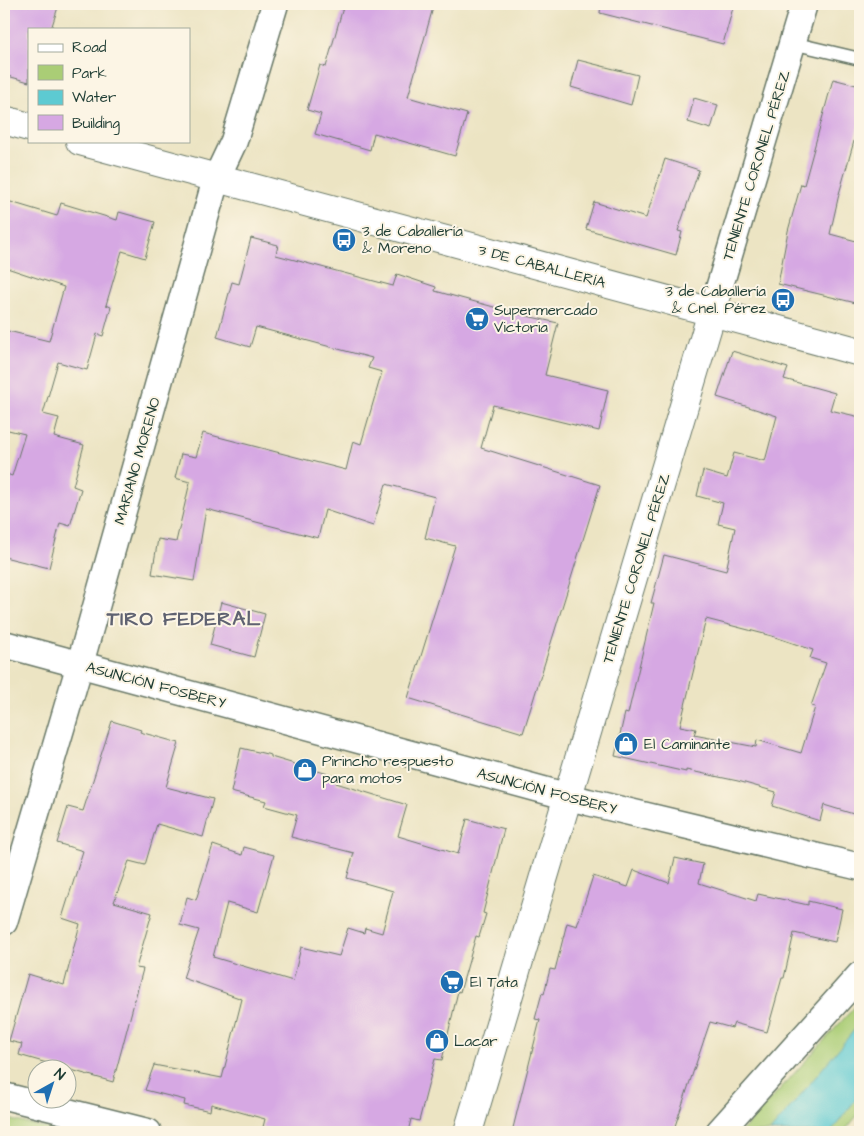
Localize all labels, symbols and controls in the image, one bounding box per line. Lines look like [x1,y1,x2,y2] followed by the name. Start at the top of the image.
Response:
[28,28,190,142] legend
[72,37,107,58] text: Road
[72,63,107,84] text: Park
[717,67,796,263] street label: TENIENTE CORONEL PÉREZ
[72,87,116,108] text: Water
[72,113,120,135] text: Building
[362,221,463,259] place label: 3 de Caballería & Moreno
[331,227,357,253] bus stop icon: 3 de Caballería & Moreno
[476,239,608,294] street label: 3 DE CABALLERÍA
[665,281,767,319] place label: 3 de Caballería & Cnel. Pérez
[770,287,796,313] bus stop icon: 3 de Caballería & Cnel. Pérez
[494,300,598,338] place label: Supermercado Victoria
[464,306,490,332] supermarket icon: Supermercado Victoria
[109,395,166,527] street label: MARIANO MORENO
[597,470,676,666] street label: TENIENTE CORONEL PÉREZ
[106,605,261,633] district label: TIRO FEDERAL
[84,657,228,714] street label: ASUNCIÓN FOSBERY
[613,731,639,757] shop icon: El Caminante
[644,734,730,755] place label: El Caminante
[322,751,454,789] place label: Pirincho respuesto para motos
[292,757,318,783] shop icon: Pirincho respuesto para motos
[475,763,619,820] street label: ASUNCIÓN FOSBERY
[439,969,465,995] supermarket icon: El Tata
[470,972,518,993] place label: El Tata
[424,1028,450,1054] shop icon: Lacar
[454,1031,497,1052] place label: Lacar
[28,1058,78,1108] north arrow
[50,1064,69,1085] text: N

